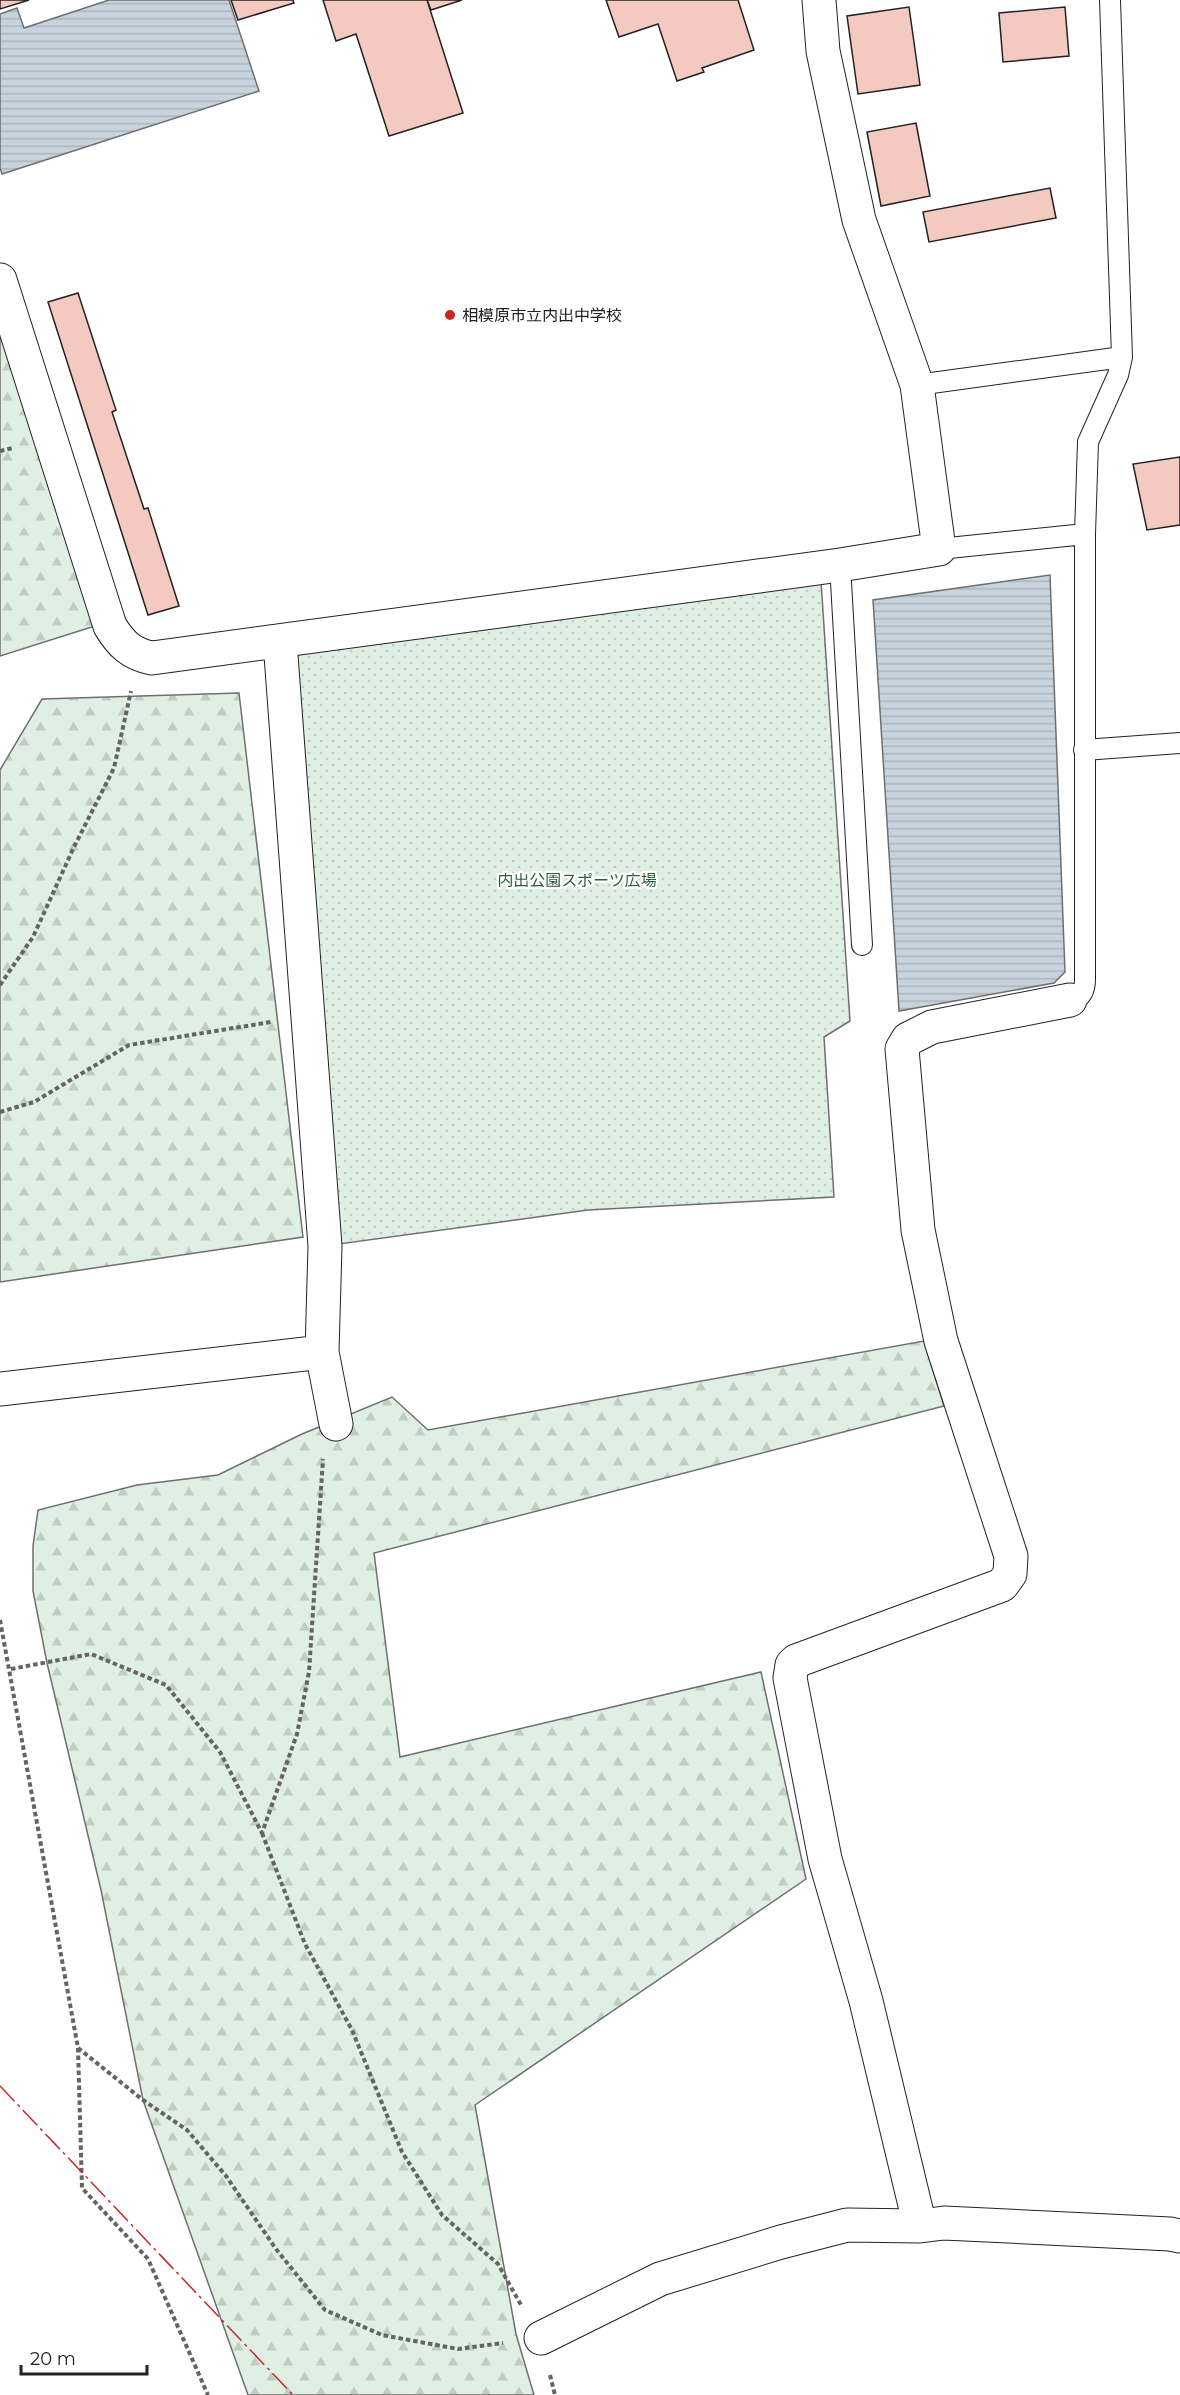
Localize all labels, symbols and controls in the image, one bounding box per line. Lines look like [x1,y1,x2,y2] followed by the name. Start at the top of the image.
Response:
[462,306,622,325] place label: 相模原市立内出中学校
[443,308,457,322] marker: 相模原市立内出中学校
[497,871,657,890] park label: 内出公園スポーツ広場
[21,2338,147,2376] scale bar
[30,2348,76,2370] text: 20 m

